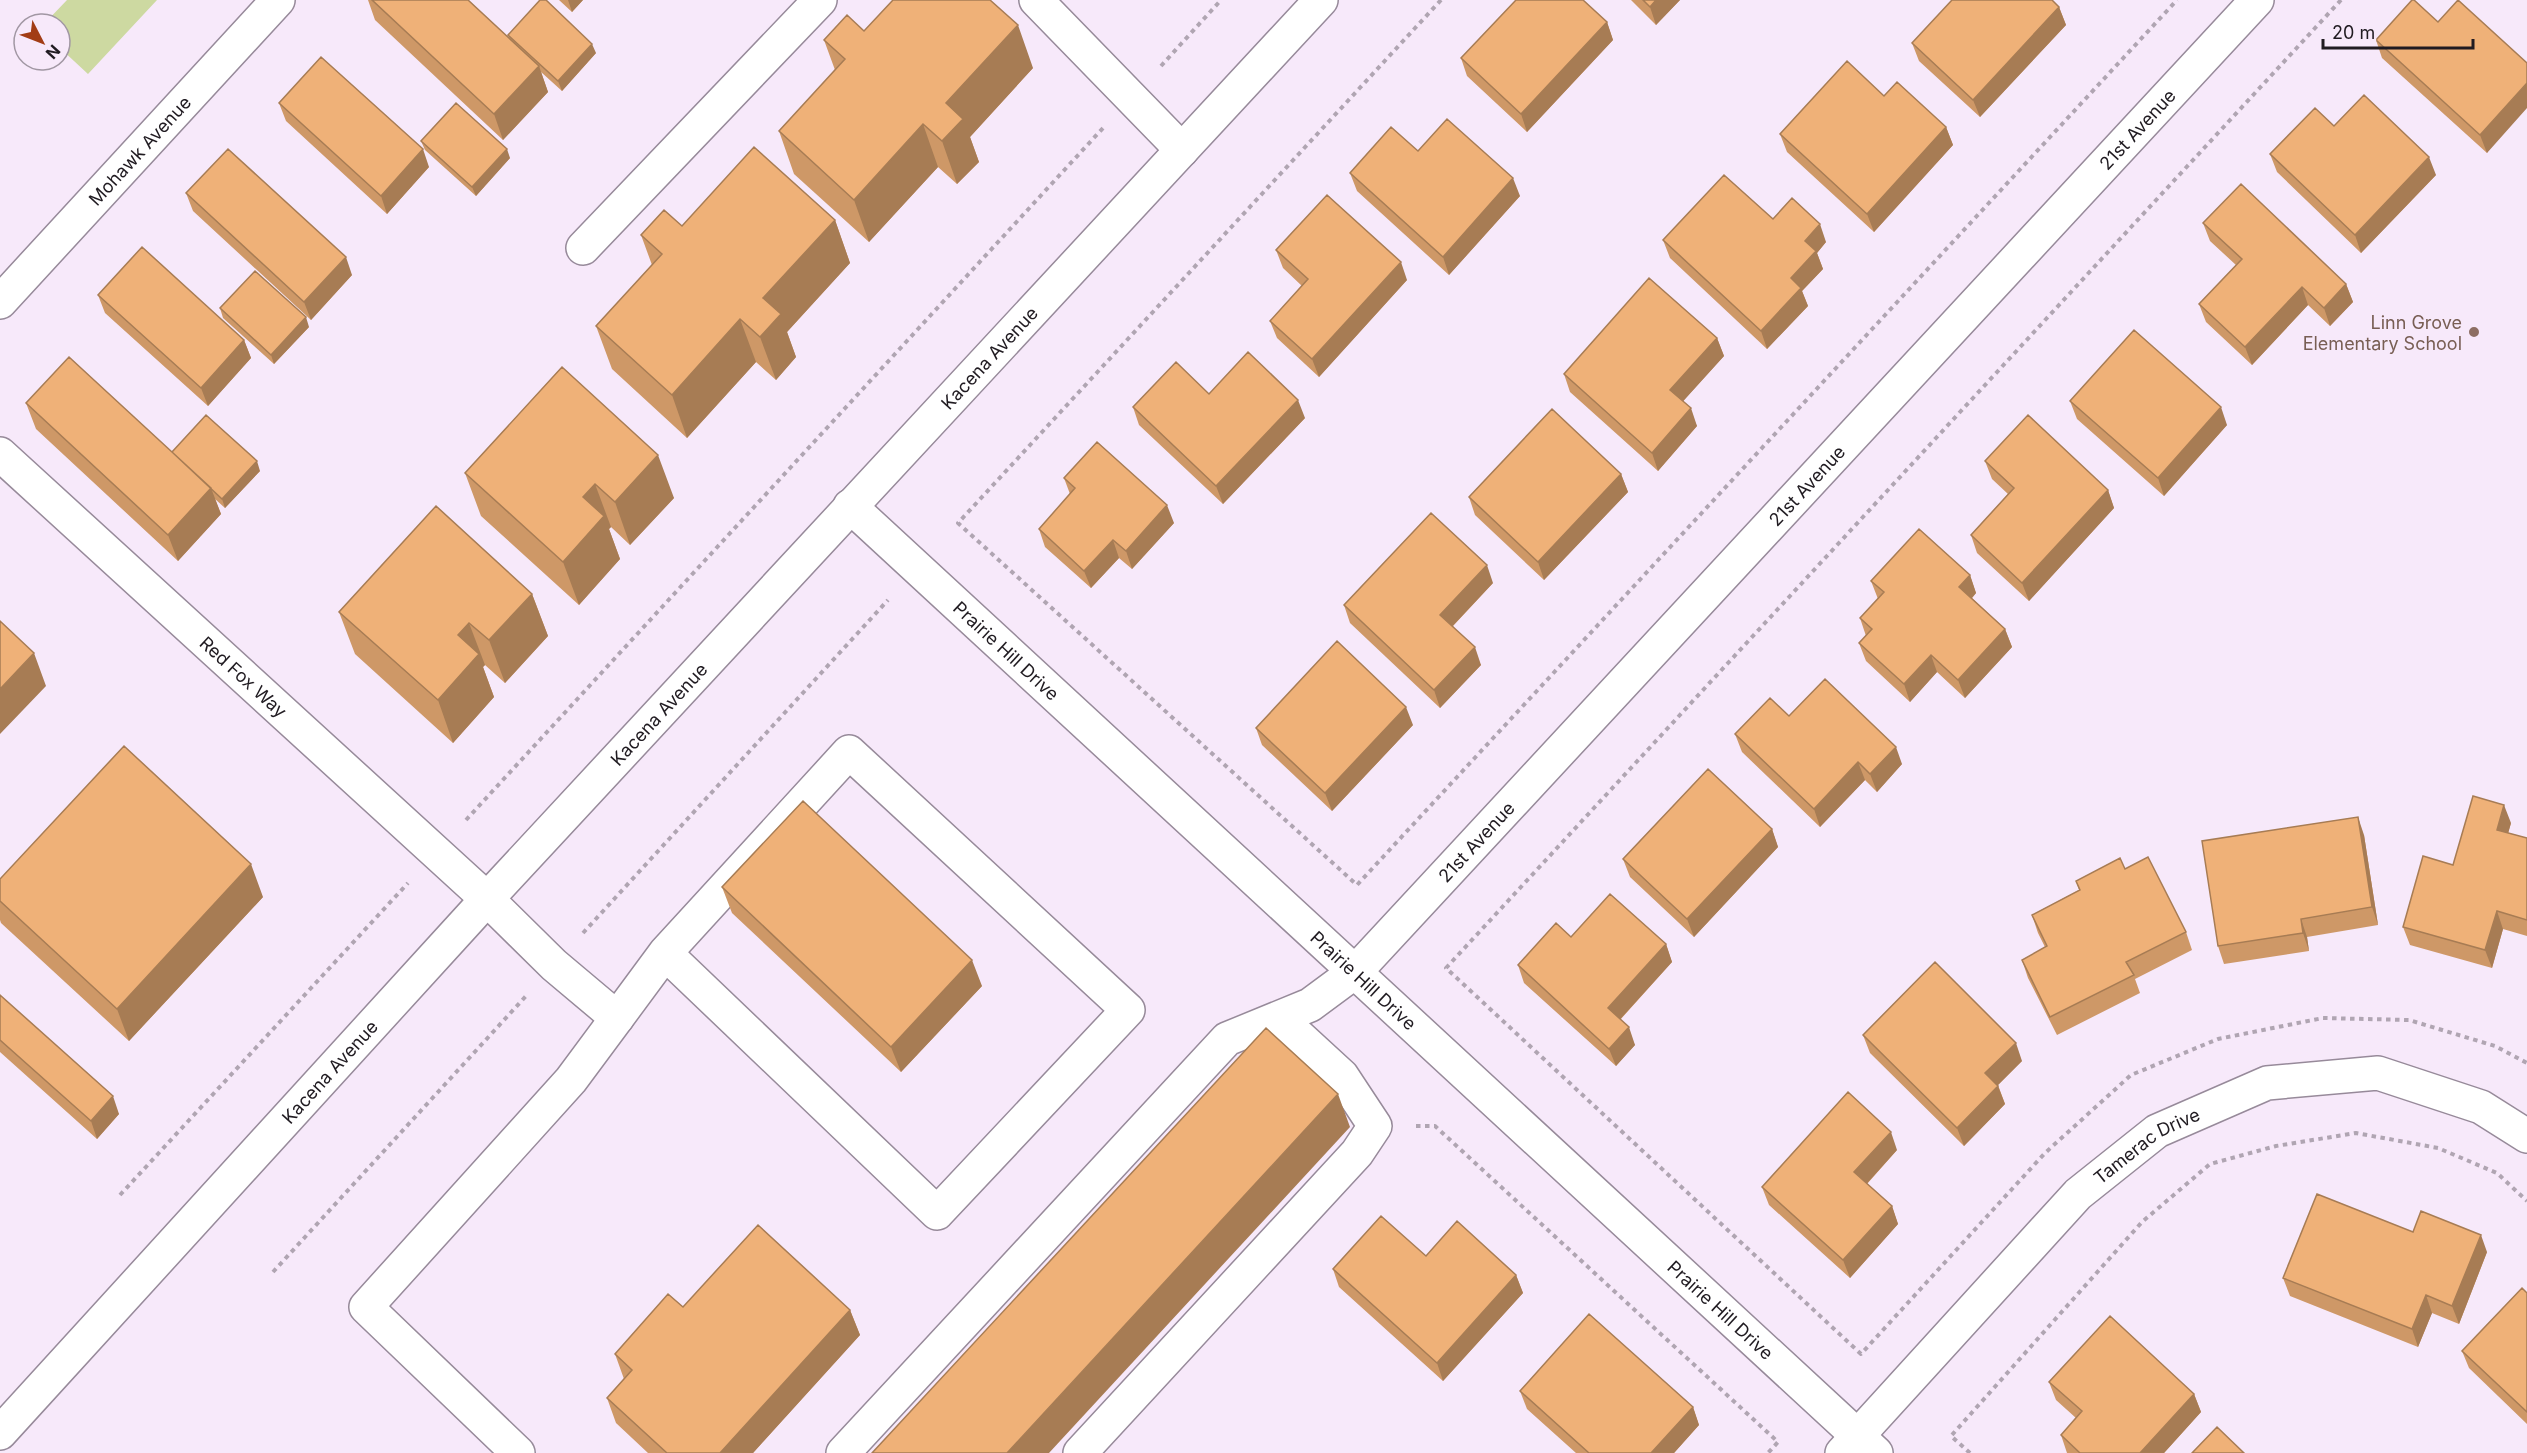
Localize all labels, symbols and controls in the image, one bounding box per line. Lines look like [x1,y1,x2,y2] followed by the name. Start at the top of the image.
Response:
[12,12,72,72] north arrow
[2323,12,2473,50] scale bar
[2332,22,2375,43] text: 20 m
[42,41,65,63] text: N
[2095,85,2180,174] street label: 21st Avenue
[84,92,195,209] street label: Mohawk Avenue
[936,302,1042,413] street label: Kacena Avenue
[2303,312,2462,354] place label: Linn Grove Elementary School
[2467,325,2481,339] marker: Linn Grove Elementary School
[1764,441,1849,530] street label: 21st Avenue
[949,597,1064,704] street label: Prairie Hill Drive
[196,632,291,721] street label: Red Fox Way
[606,658,711,770] street label: Kacena Avenue
[1434,797,1518,886] street label: 21st Avenue
[1307,926,1421,1034] street label: Prairie Hill Drive
[277,1016,382,1128] street label: Kacena Avenue
[2089,1103,2203,1188] street label: Tamerac Drive
[1664,1256,1778,1364] street label: Prairie Hill Drive

